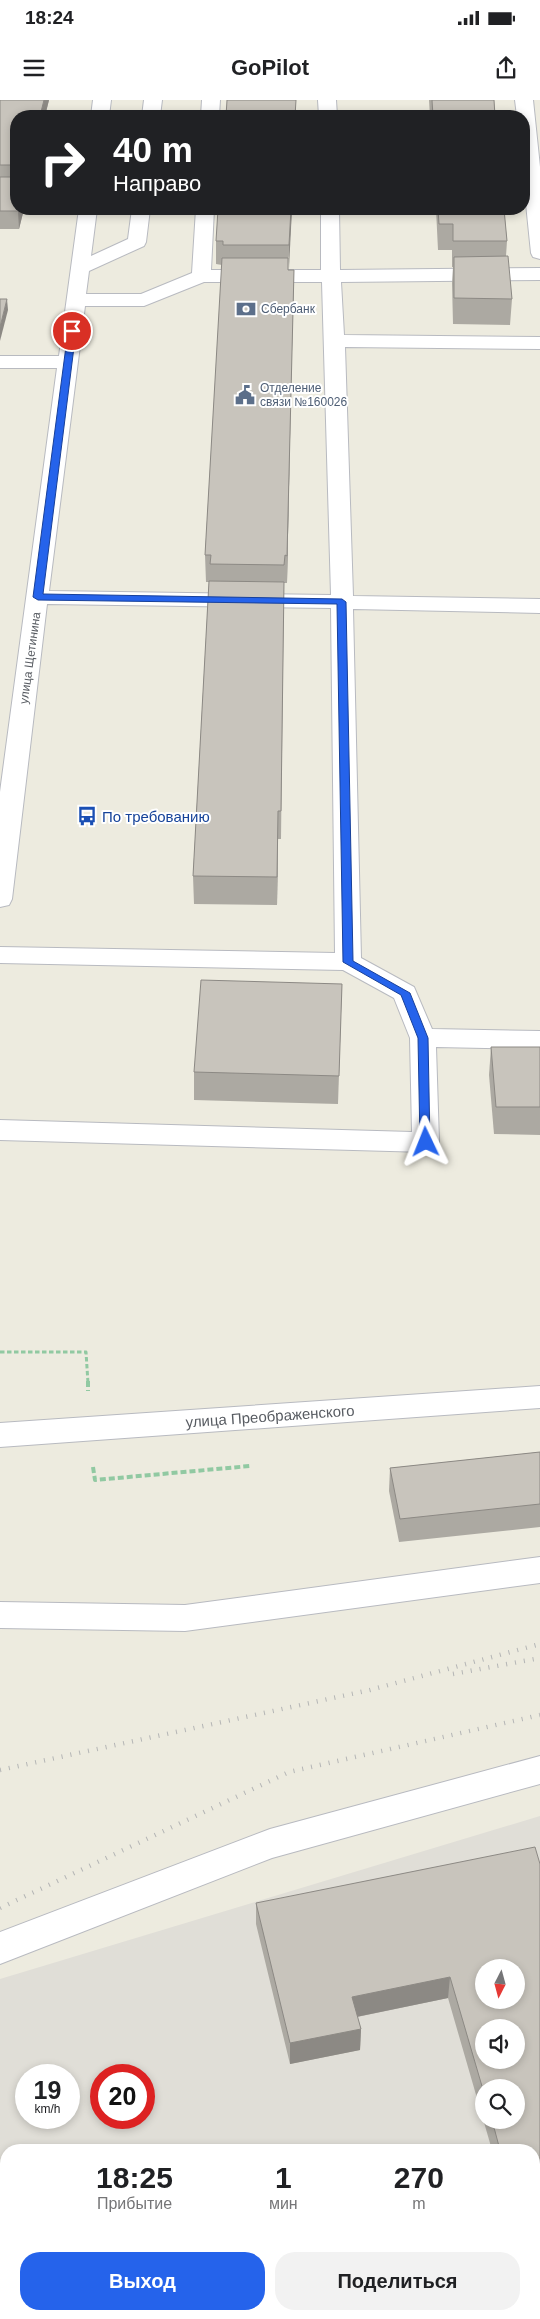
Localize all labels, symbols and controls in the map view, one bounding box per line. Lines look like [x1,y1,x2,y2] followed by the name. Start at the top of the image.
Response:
[25,7,74,28] text: 18:24
[20,54,48,82] icon: menu
[492,54,520,82] icon: share
[231,55,309,80] text: GoPilot
[30,130,95,195] icon: right
[113,130,193,169] text: 40 m
[113,171,201,196] text: Направо
[235,298,257,320] bank icon: Сбербанк
[261,302,316,316] place label: Сбербанк
[51,310,93,352] pin
[58,317,86,345] icon: arrive
[260,381,348,409] place label: Отделение связи №160026
[234,384,256,406] public building icon: Отделение связи №160026
[17,611,43,705] street label: улица Щетинина
[76,805,98,827] bus stop icon: По требованию
[102,808,210,825] place label: По требованию
[399,1115,451,1167] position arrow
[185,1402,355,1430] street label: улица Преображенского
[475,1959,525,2009] north arrow
[475,1959,525,2129] map controls
[475,2019,525,2069] button: sound
[90,2064,155,2129] speed limit sign: 20
[34,2076,61,2104] text: 19
[475,2079,525,2129] button: search
[34,2102,61,2116] text: km/h
[96,2161,173,2194] text: 18:25
[275,2161,292,2194] text: 1
[394,2161,444,2194] text: 270
[97,2195,172,2212] text: Прибытие
[269,2195,298,2212] text: мин
[412,2195,425,2212] text: m
[20,2252,265,2310] button: Выход
[275,2252,520,2310] button: Поделиться

